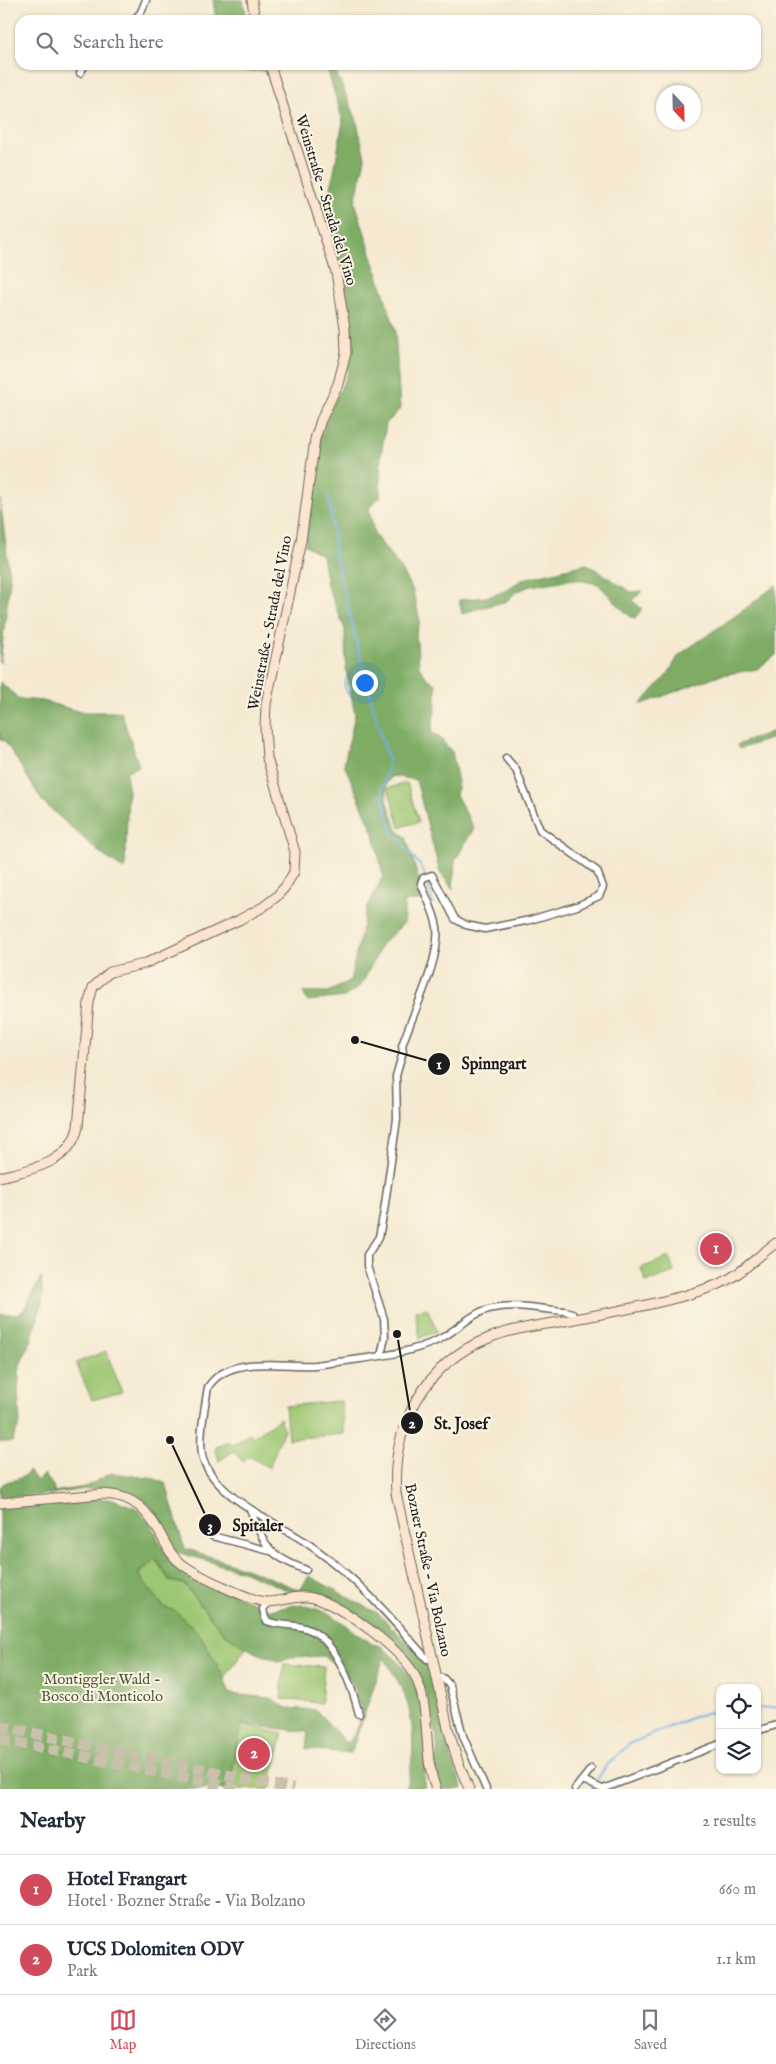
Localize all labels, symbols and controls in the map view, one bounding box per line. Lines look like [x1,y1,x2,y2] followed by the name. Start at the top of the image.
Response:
[15,15,761,70] search box
[33,29,61,57] icon: search
[73,31,164,55] text: Search here
[656,85,701,130] north arrow
[291,112,361,288] street label: Weinstraße - Strada del Vino
[244,534,296,712] street label: Weinstraße - Strada del Vino
[352,670,378,696] your location
[426,1048,536,1079] callout: Spinngart
[436,1055,442,1074] text: 1
[461,1055,527,1075] text: Spinngart
[700,1230,732,1268] pin: 1
[399,1408,498,1439] callout: St. Josef
[408,1414,416,1433] text: 2
[434,1415,491,1435] text: St. Josef
[400,1482,456,1658] street label: Bozner Straße - Via Bolzano
[197,1510,293,1541] callout: Spitaler
[207,1517,213,1536] text: 3
[233,1517,284,1537] text: Spitaler
[41,1670,163,1706] park label: Montiggler Wald - Bosco di Monticolo
[716,1684,761,1774] map controls
[716,1684,761,1729] button: locate
[716,1729,761,1774] button: layers
[238,1735,270,1773] pin: 2
[20,1808,85,1835] text: Nearby
[702,1812,756,1832] text: 2 results
[67,1868,187,1892] text: Hotel Frangart
[33,1880,39,1900] text: 1
[719,1880,756,1900] text: 660 m
[67,1892,305,1912] text: Hotel · Bozner Straße - Via Bolzano
[67,1938,243,1962] text: UCS Dolomiten ODV
[32,1950,40,1970] text: 2
[716,1950,756,1970] text: 1.1 km
[67,1962,97,1982] text: Park
[109,2006,137,2054] tab: Map
[355,2006,416,2054] tab: Directions
[634,2006,667,2054] tab: Saved

